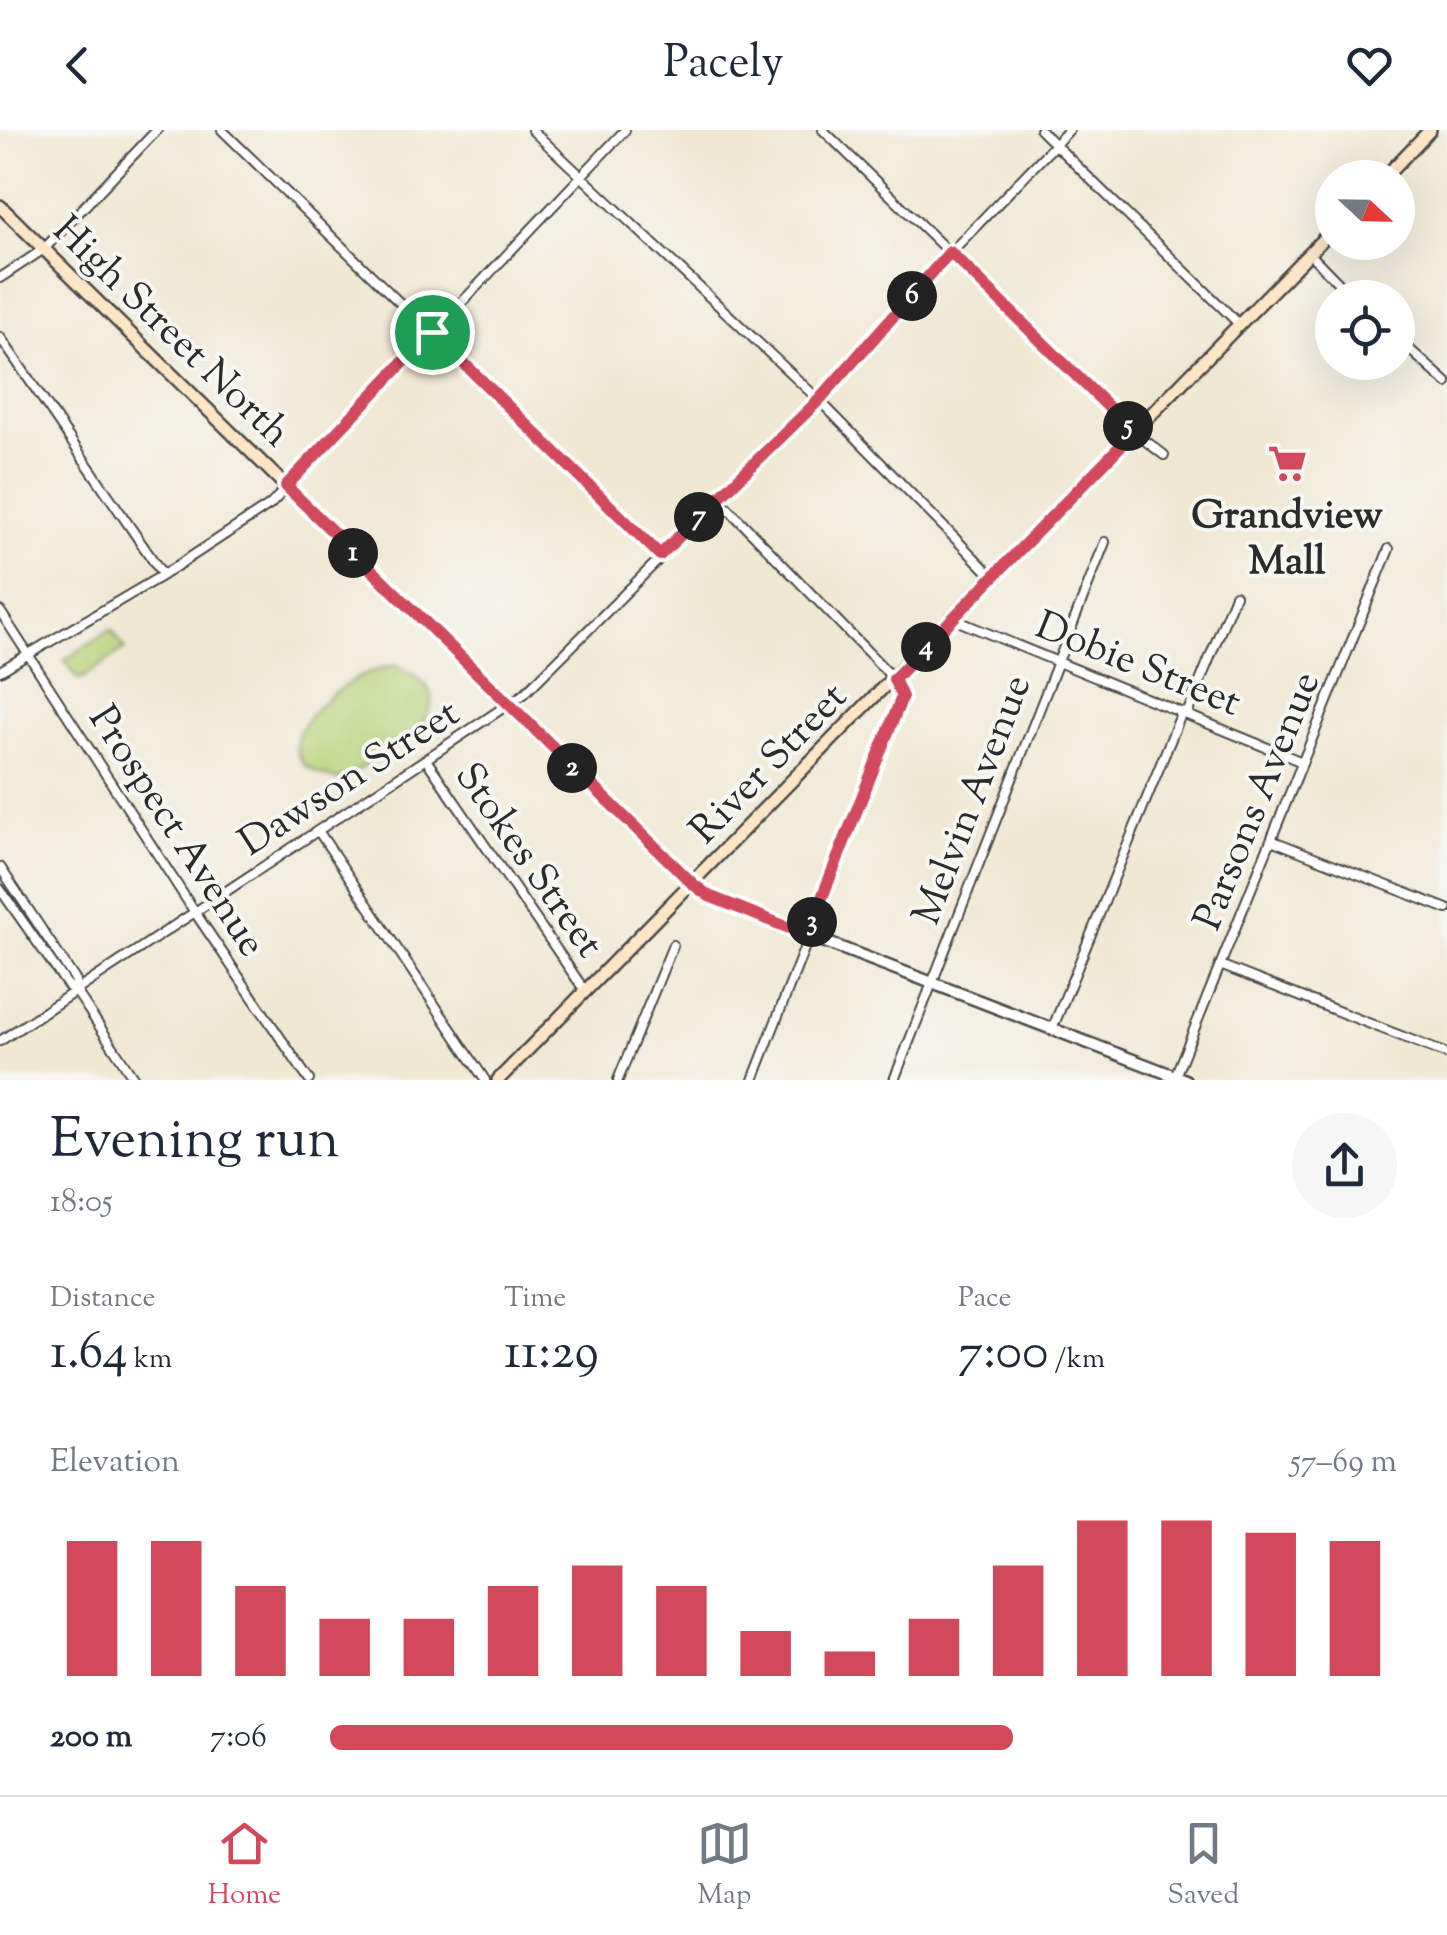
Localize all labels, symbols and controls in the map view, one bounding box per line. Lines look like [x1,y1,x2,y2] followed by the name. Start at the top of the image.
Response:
[663,33,784,98] text: Pacely
[50,38,105,93] icon: back
[1342,38,1397,93] icon: heart
[1315,160,1415,260] north arrow
[1315,160,1415,380] map controls
[38,205,302,462] street label: High Street North
[887,271,937,321] pin: 6
[905,276,919,316] text: 6
[1315,280,1415,380] button: locate
[390,290,475,375] pin
[405,305,460,360] icon: arrive
[1103,401,1153,451] pin: 5
[1123,406,1133,446] text: 5
[1266,442,1308,484] supermarket icon: Grandview Mall
[1191,489,1383,592] place label: Grandview Mall
[674,492,724,542] pin: 7
[692,497,706,537] text: 7
[328,528,378,578] pin: 1
[348,533,358,573] text: 1
[1026,599,1249,733] street label: Dobie Street
[901,622,951,672] pin: 4
[919,627,933,667] text: 4
[1181,664,1337,939] street label: Parsons Avenue
[900,667,1048,934] street label: Melvin Avenue
[679,671,862,859] street label: River Street
[229,687,472,872] street label: Dawson Street
[73,696,278,969] street label: Prospect Avenue
[547,743,597,793] pin: 2
[565,748,579,788] text: 2
[439,753,616,971] street label: Stokes Street
[787,897,837,947] pin: 3
[806,902,818,942] text: 3
[50,1103,339,1182] text: Evening run
[1292,1113,1397,1218] button: share
[50,1180,113,1226] text: 18:05
[50,1279,156,1319] text: Distance
[504,1279,566,1319] text: Time
[958,1279,1012,1319] text: Pace
[50,1319,128,1391] text: 1.64
[504,1319,599,1391] text: 11:29
[958,1319,1048,1391] text: 7:00
[128,1340,172,1380] text: km
[1048,1340,1105,1380] text: /km
[50,1440,180,1486] text: Elevation
[1290,1440,1397,1486] text: 57–69 m
[50,1715,132,1761] text: 200 m
[210,1715,267,1761] text: 7:06
[208,1816,281,1916] tab: Home
[697,1816,752,1916] tab: Map
[1167,1816,1239,1916] tab: Saved

